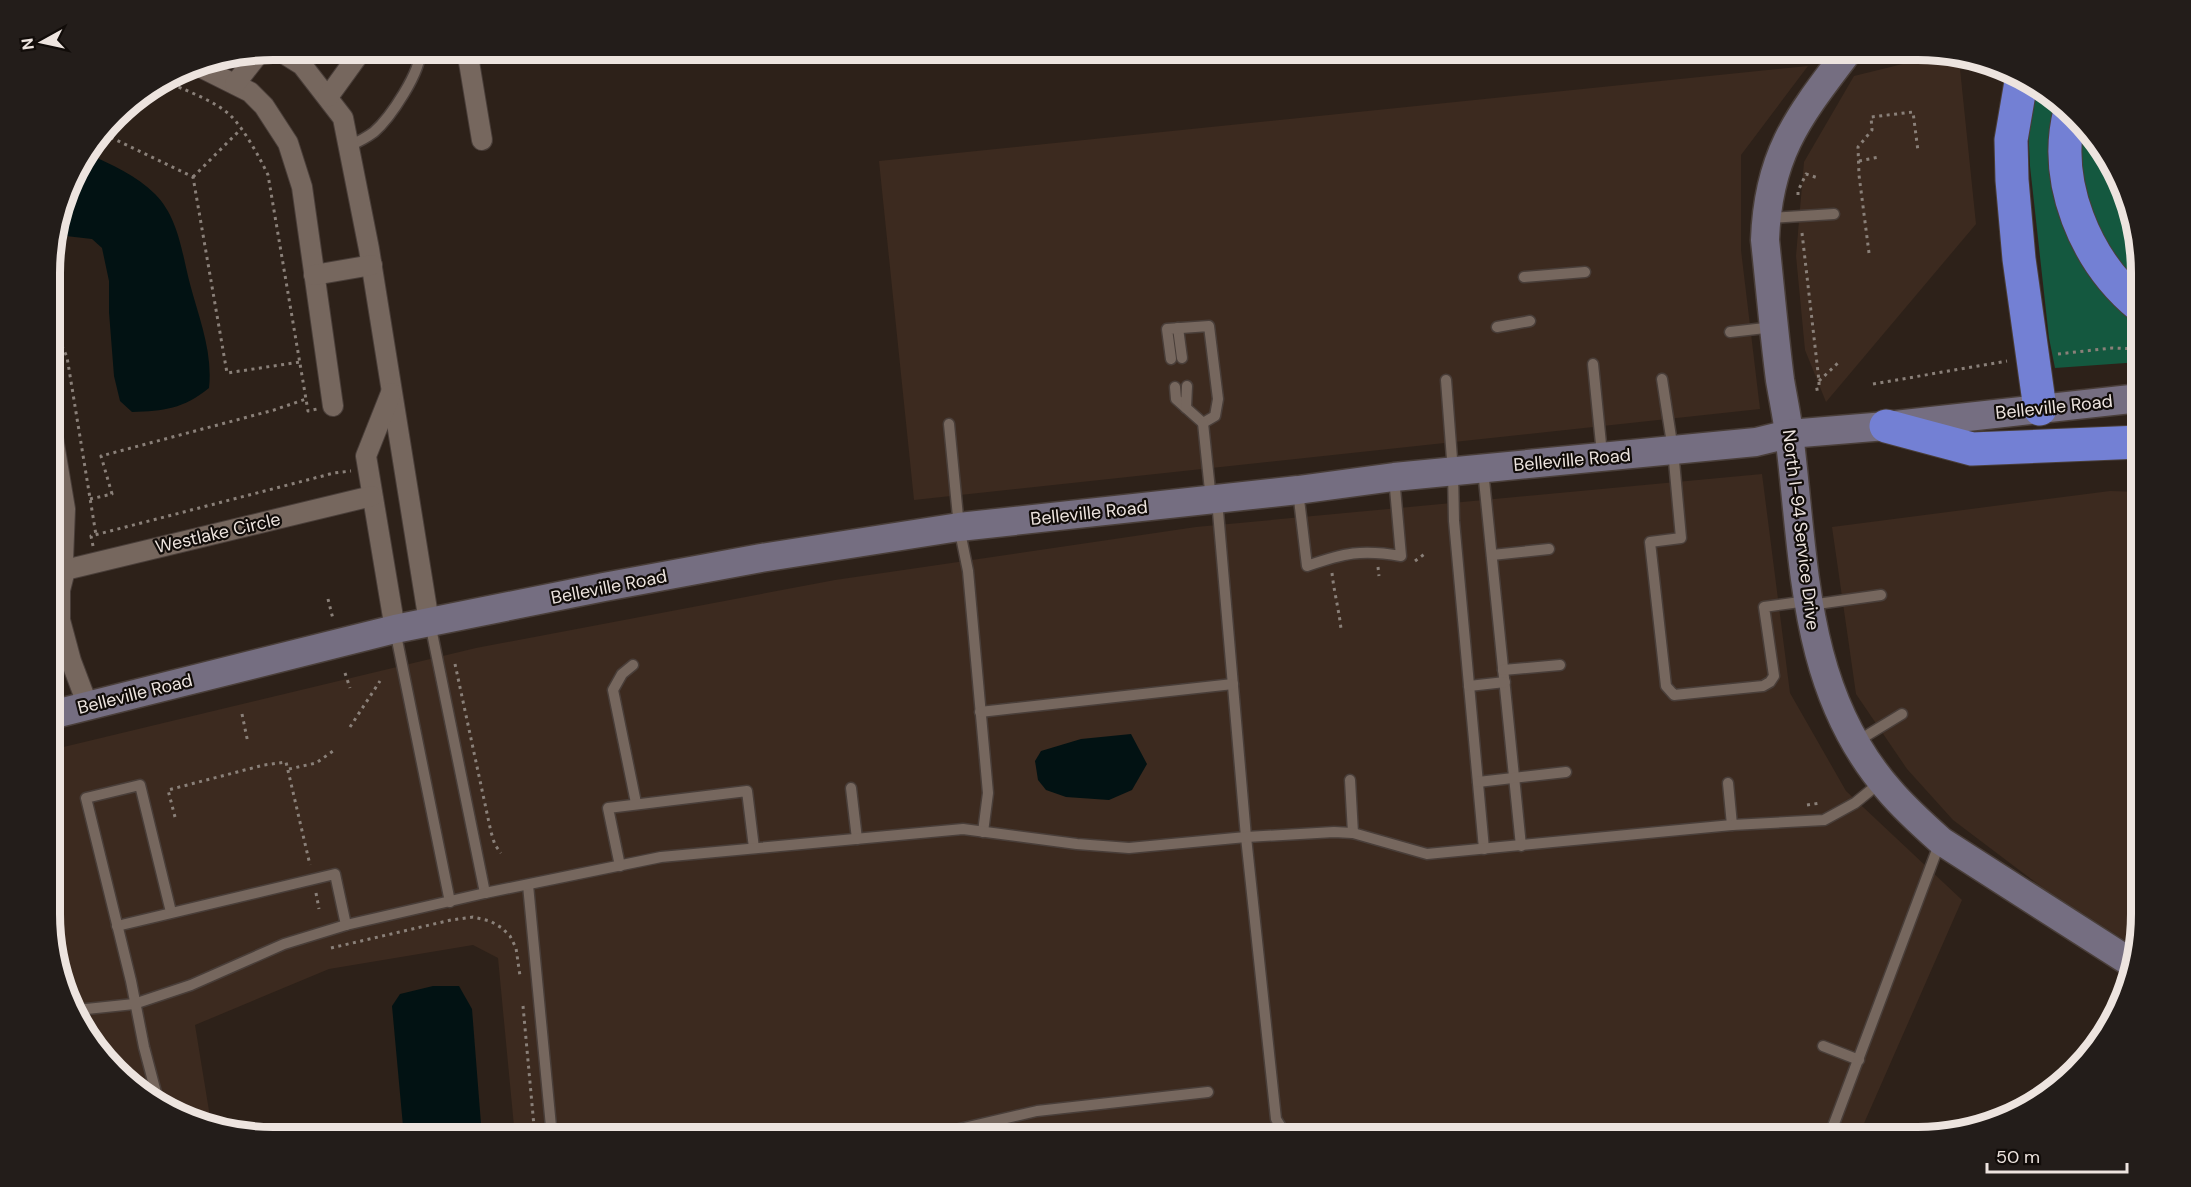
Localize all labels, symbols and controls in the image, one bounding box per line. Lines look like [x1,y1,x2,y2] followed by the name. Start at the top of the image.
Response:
[12,12,72,72] north arrow
[16,37,39,51] text: N
[1994,389,2114,425] street label: Belleville Road
[1777,428,1825,632] street label: North I-94 Service Drive
[1512,443,1632,477] street label: Belleville Road
[1029,495,1149,531] street label: Belleville Road
[153,507,283,559] street label: Westlake Circle
[549,564,669,610] street label: Belleville Road
[75,668,195,720] street label: Belleville Road
[1987,1136,2126,1174] scale bar
[1996,1145,2040,1169] text: 50 m

